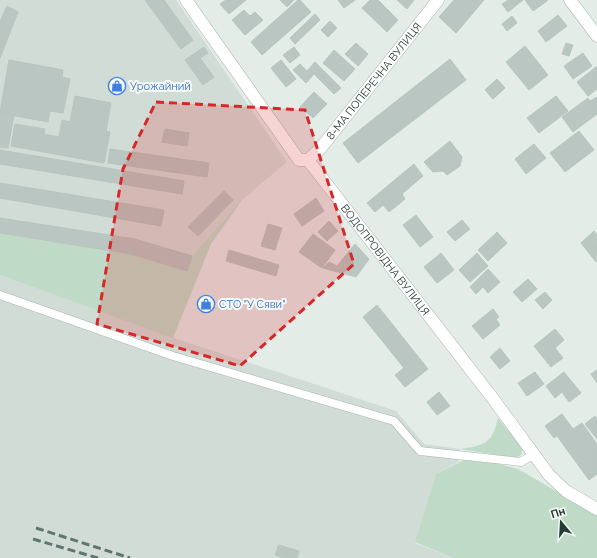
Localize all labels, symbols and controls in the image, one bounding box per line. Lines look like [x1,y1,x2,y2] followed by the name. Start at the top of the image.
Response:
[324,20,424,142] street label: 8-МА ПОПЕРЕЧНА ВУЛИЦЯ
[107,76,127,96] shop icon: Урожайний
[130,80,191,93] place label: Урожайний
[338,202,432,318] street label: ВОДОПРОВІДНА ВУЛИЦЯ
[196,294,216,314] shop icon: СТО "У Сяви"
[219,298,285,311] place label: СТО "У Сяви"
[541,502,581,542] north arrow
[549,505,567,521] text: Пн

